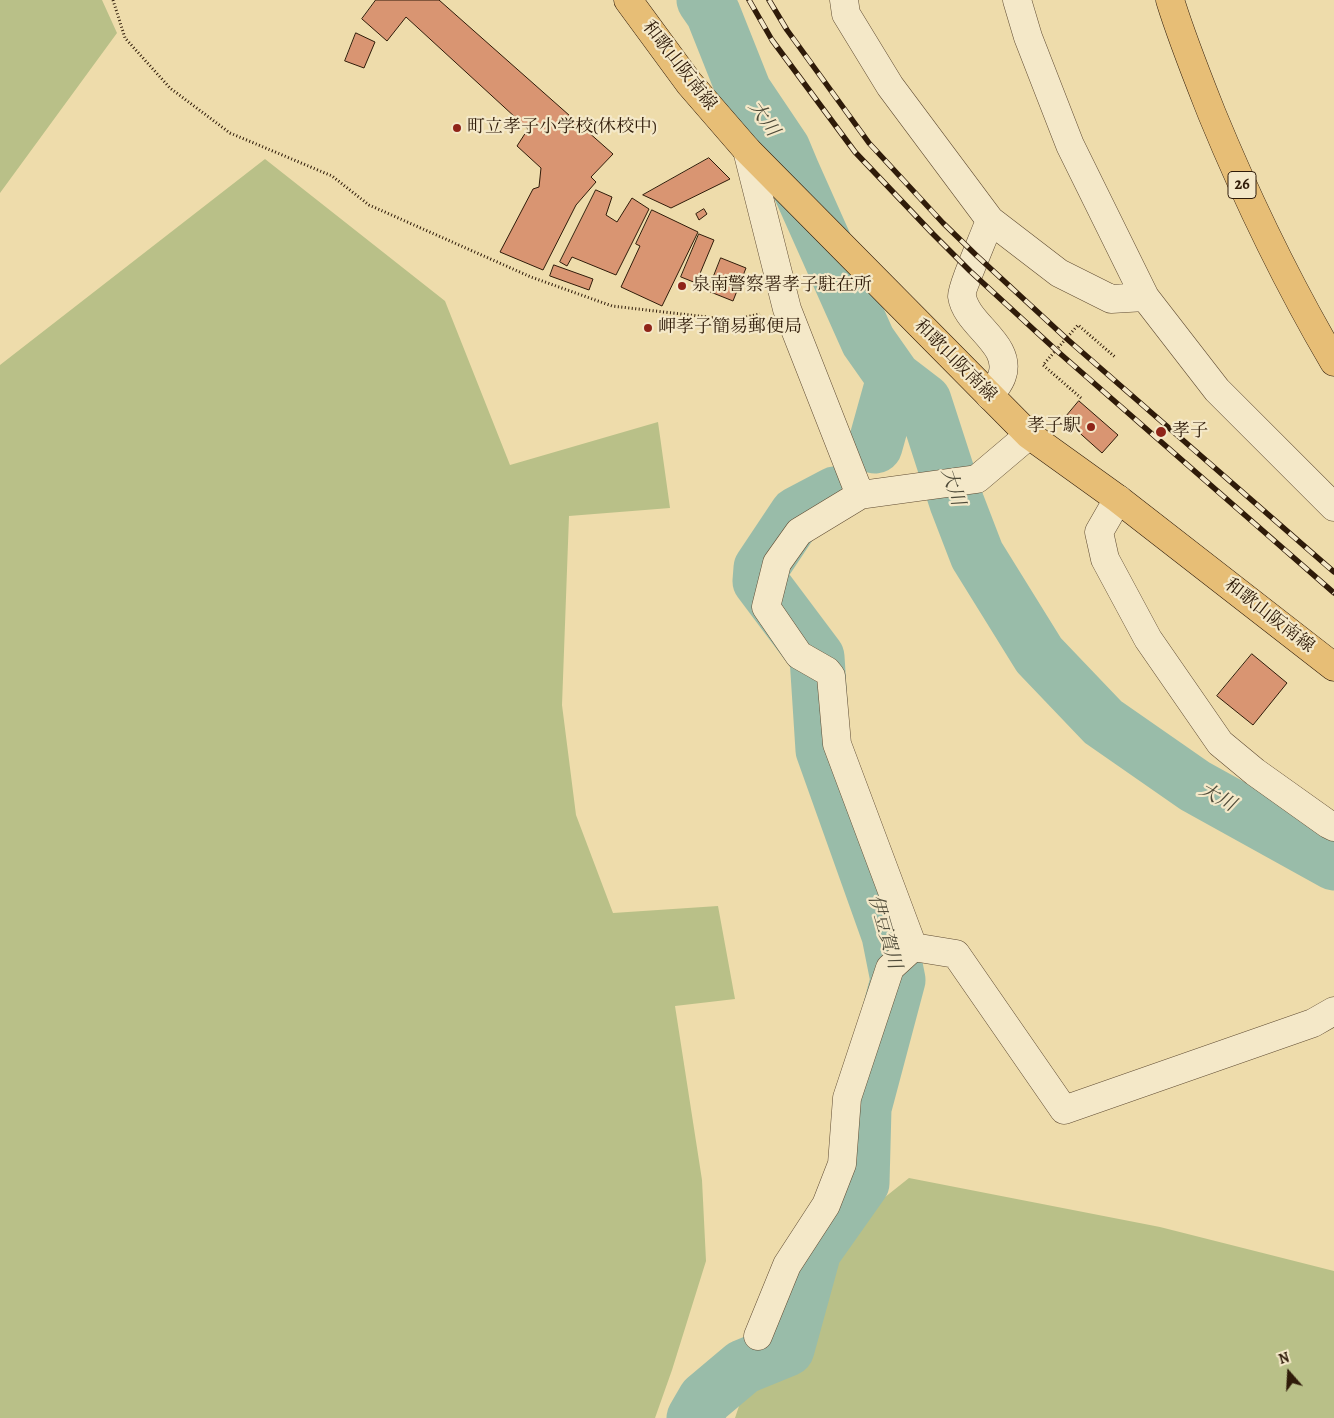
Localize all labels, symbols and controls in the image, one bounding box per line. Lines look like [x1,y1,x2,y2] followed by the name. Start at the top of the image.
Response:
[637,17,721,115] street label: 和歌山阪南線
[743,97,783,141] water label: 大川
[467,117,657,139] place label: 町立孝子小学校(休校中)
[451,122,463,134] marker: 町立孝子小学校(休校中)
[1228,172,1256,198] road number: 26
[692,275,872,297] place label: 泉南警察署孝子駐在所
[676,280,688,292] marker: 泉南警察署孝子駐在所
[909,315,1001,407] street label: 和歌山阪南線
[658,317,802,339] place label: 岬孝子簡易郵便局
[642,322,654,334] marker: 岬孝子簡易郵便局
[1027,416,1081,438] place label: 孝子駅
[1085,421,1097,433] marker: 孝子駅
[1172,421,1208,443] place label: 孝子
[1154,425,1168,439] marker: 孝子
[935,465,969,509] water label: 大川
[1220,574,1318,658] street label: 和歌山阪南線
[1195,779,1239,817] water label: 大川
[863,892,905,972] water label: 伊豆賀川
[1264,1348,1314,1398] north arrow
[1276,1348,1292,1369] text: N

